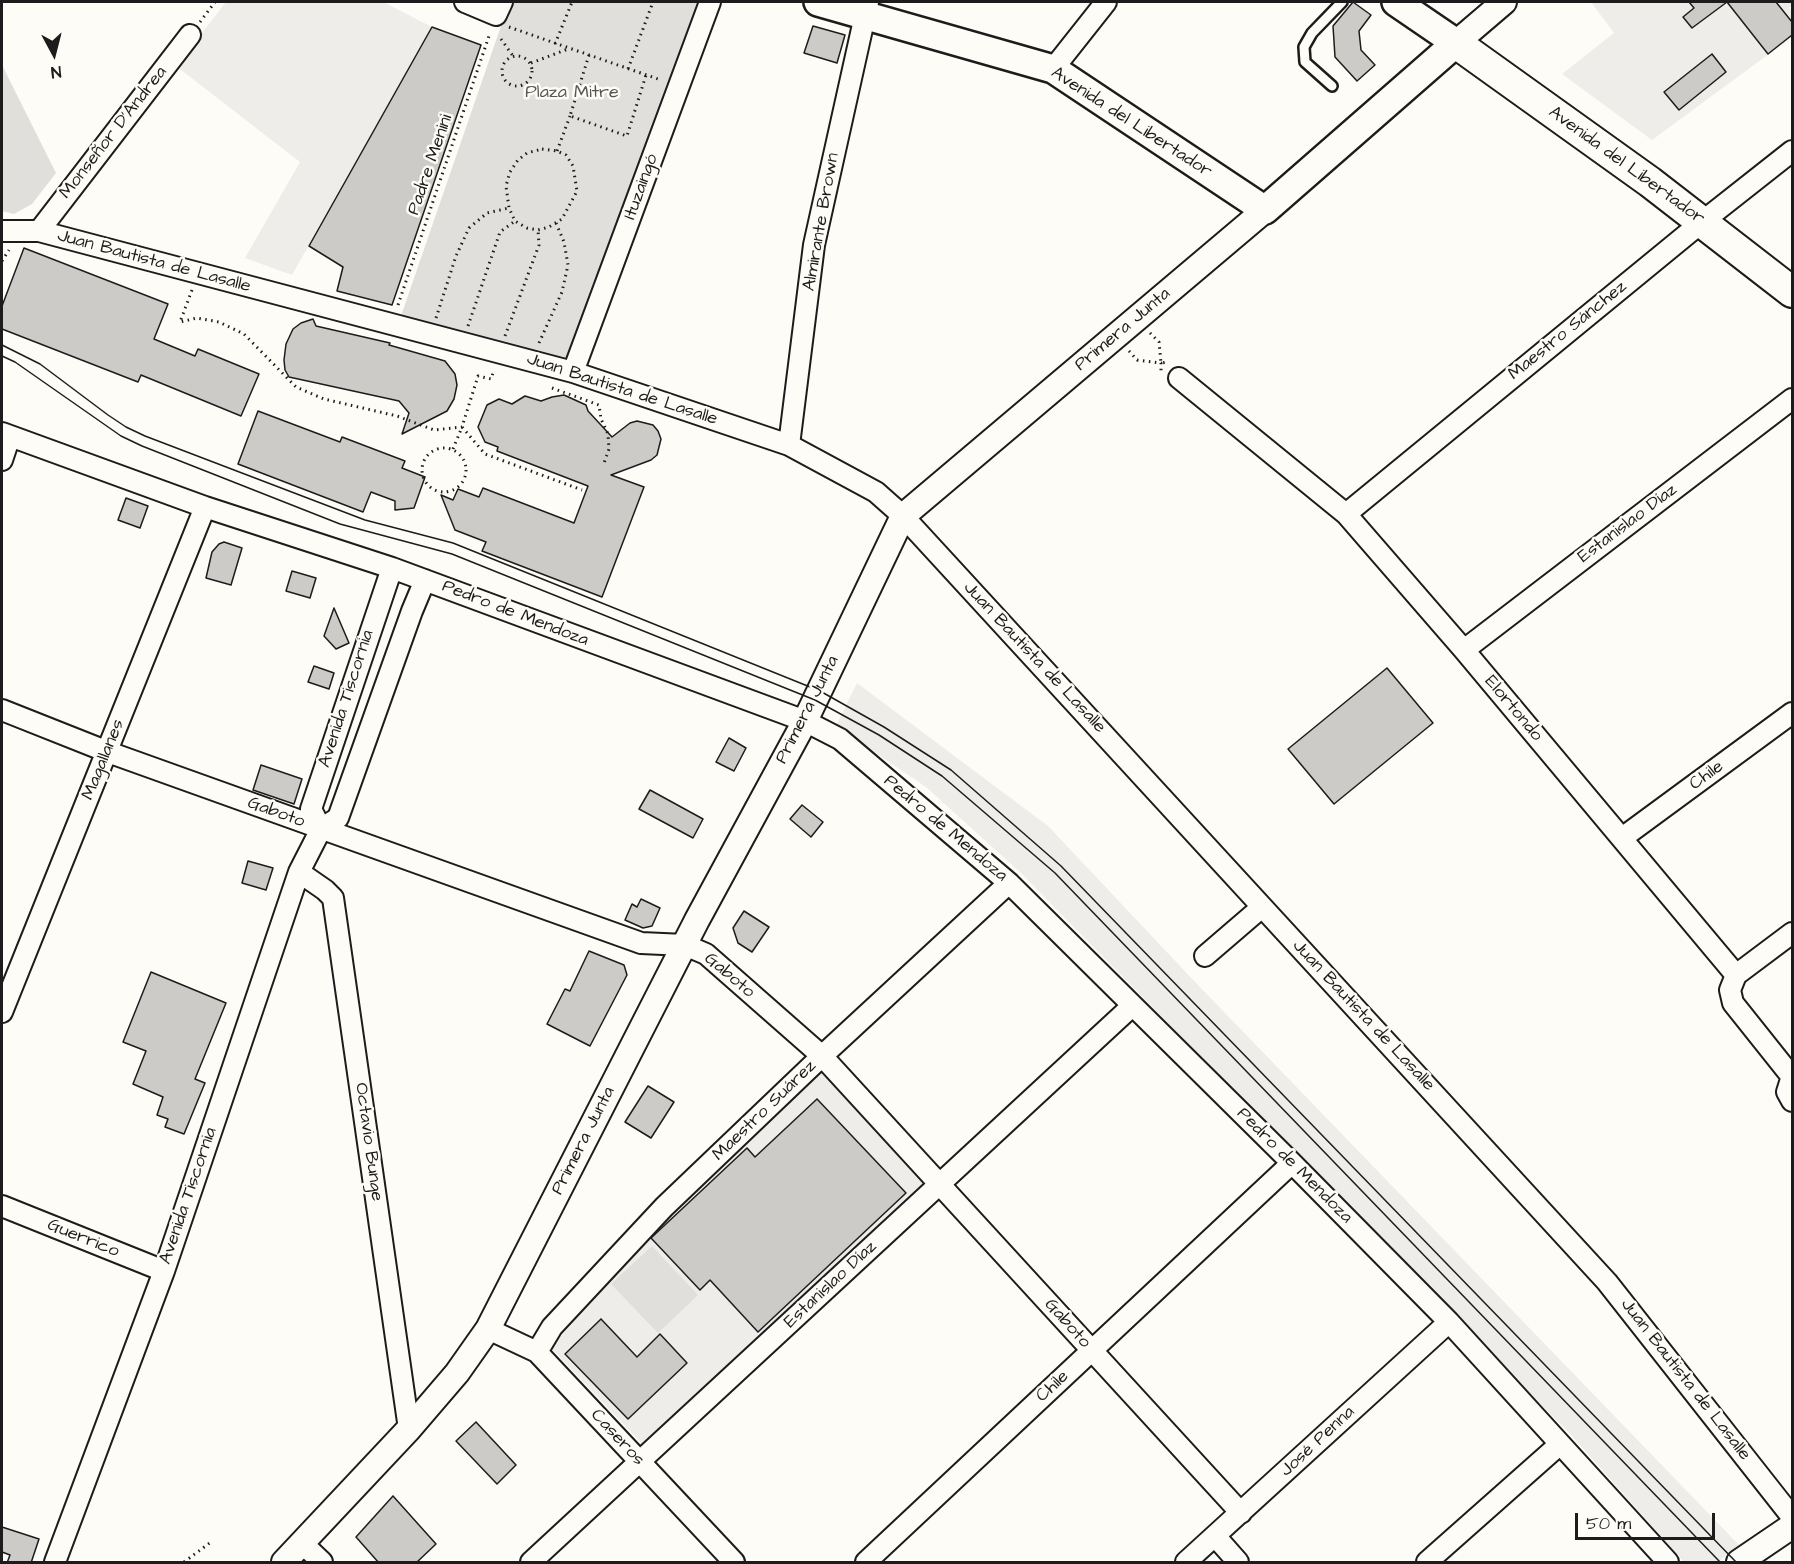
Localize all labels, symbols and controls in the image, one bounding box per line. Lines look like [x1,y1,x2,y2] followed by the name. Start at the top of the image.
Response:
[24,24,84,84] north arrow
[50,60,63,83] text: N
[56,62,172,204] street label: Monseñor D'Andrea
[1046,63,1216,183] street label: Avenida del Libertador
[525,82,619,104] park label: Plaza Mitre
[1544,102,1708,230] street label: Avenida del Libertador
[404,112,458,218] street label: Padre Menini
[620,151,664,223] street label: Ituzaingó
[799,151,845,293] street label: Almirante Brown
[55,226,253,298] street label: Juan Bautista de Lasalle
[1504,277,1632,385] street label: Maestro Sánchez
[1071,284,1175,376] street label: Primera Junta
[524,349,720,431] street label: Juan Bautista de Lasalle
[1574,480,1682,568] street label: Estanislao Díaz
[439,576,591,652] street label: Pedro de Mendoza
[958,578,1110,738] street label: Juan Bautista de Lasalle
[315,628,379,770] street label: Avenida Tiscornia
[772,652,844,768] street label: Primera Junta
[1479,672,1547,746] street label: Elortondo
[78,717,130,803] street label: Magallanes
[1686,756,1728,796] street label: Chile
[879,771,1011,887] street label: Pedro de Mendoza
[244,793,308,833] street label: Gaboto
[1287,936,1439,1096] street label: Juan Bautista de Lasalle
[699,949,759,1003] street label: Gaboto
[709,1056,821,1166] street label: Maestro Suárez
[349,1081,387,1203] street label: Octavio Bunge
[548,1083,620,1199] street label: Primera Junta
[1232,1104,1356,1228] street label: Pedro de Mendoza
[155,1125,223,1267] street label: Avenida Tiscornia
[44,1215,122,1263] street label: Guerrico
[780,1237,882,1333] street label: Estanislao Díaz
[1039,1295,1095,1353] street label: Gaboto
[1615,1295,1755,1465] street label: Juan Bautista de Lasalle
[1032,1367,1074,1407] street label: Chile
[1276,1402,1360,1482] street label: José Penna
[585,1405,649,1471] street label: Caseros
[1578,1501,1718,1539] scale bar
[1586,1511,1631,1536] text: 50 m

